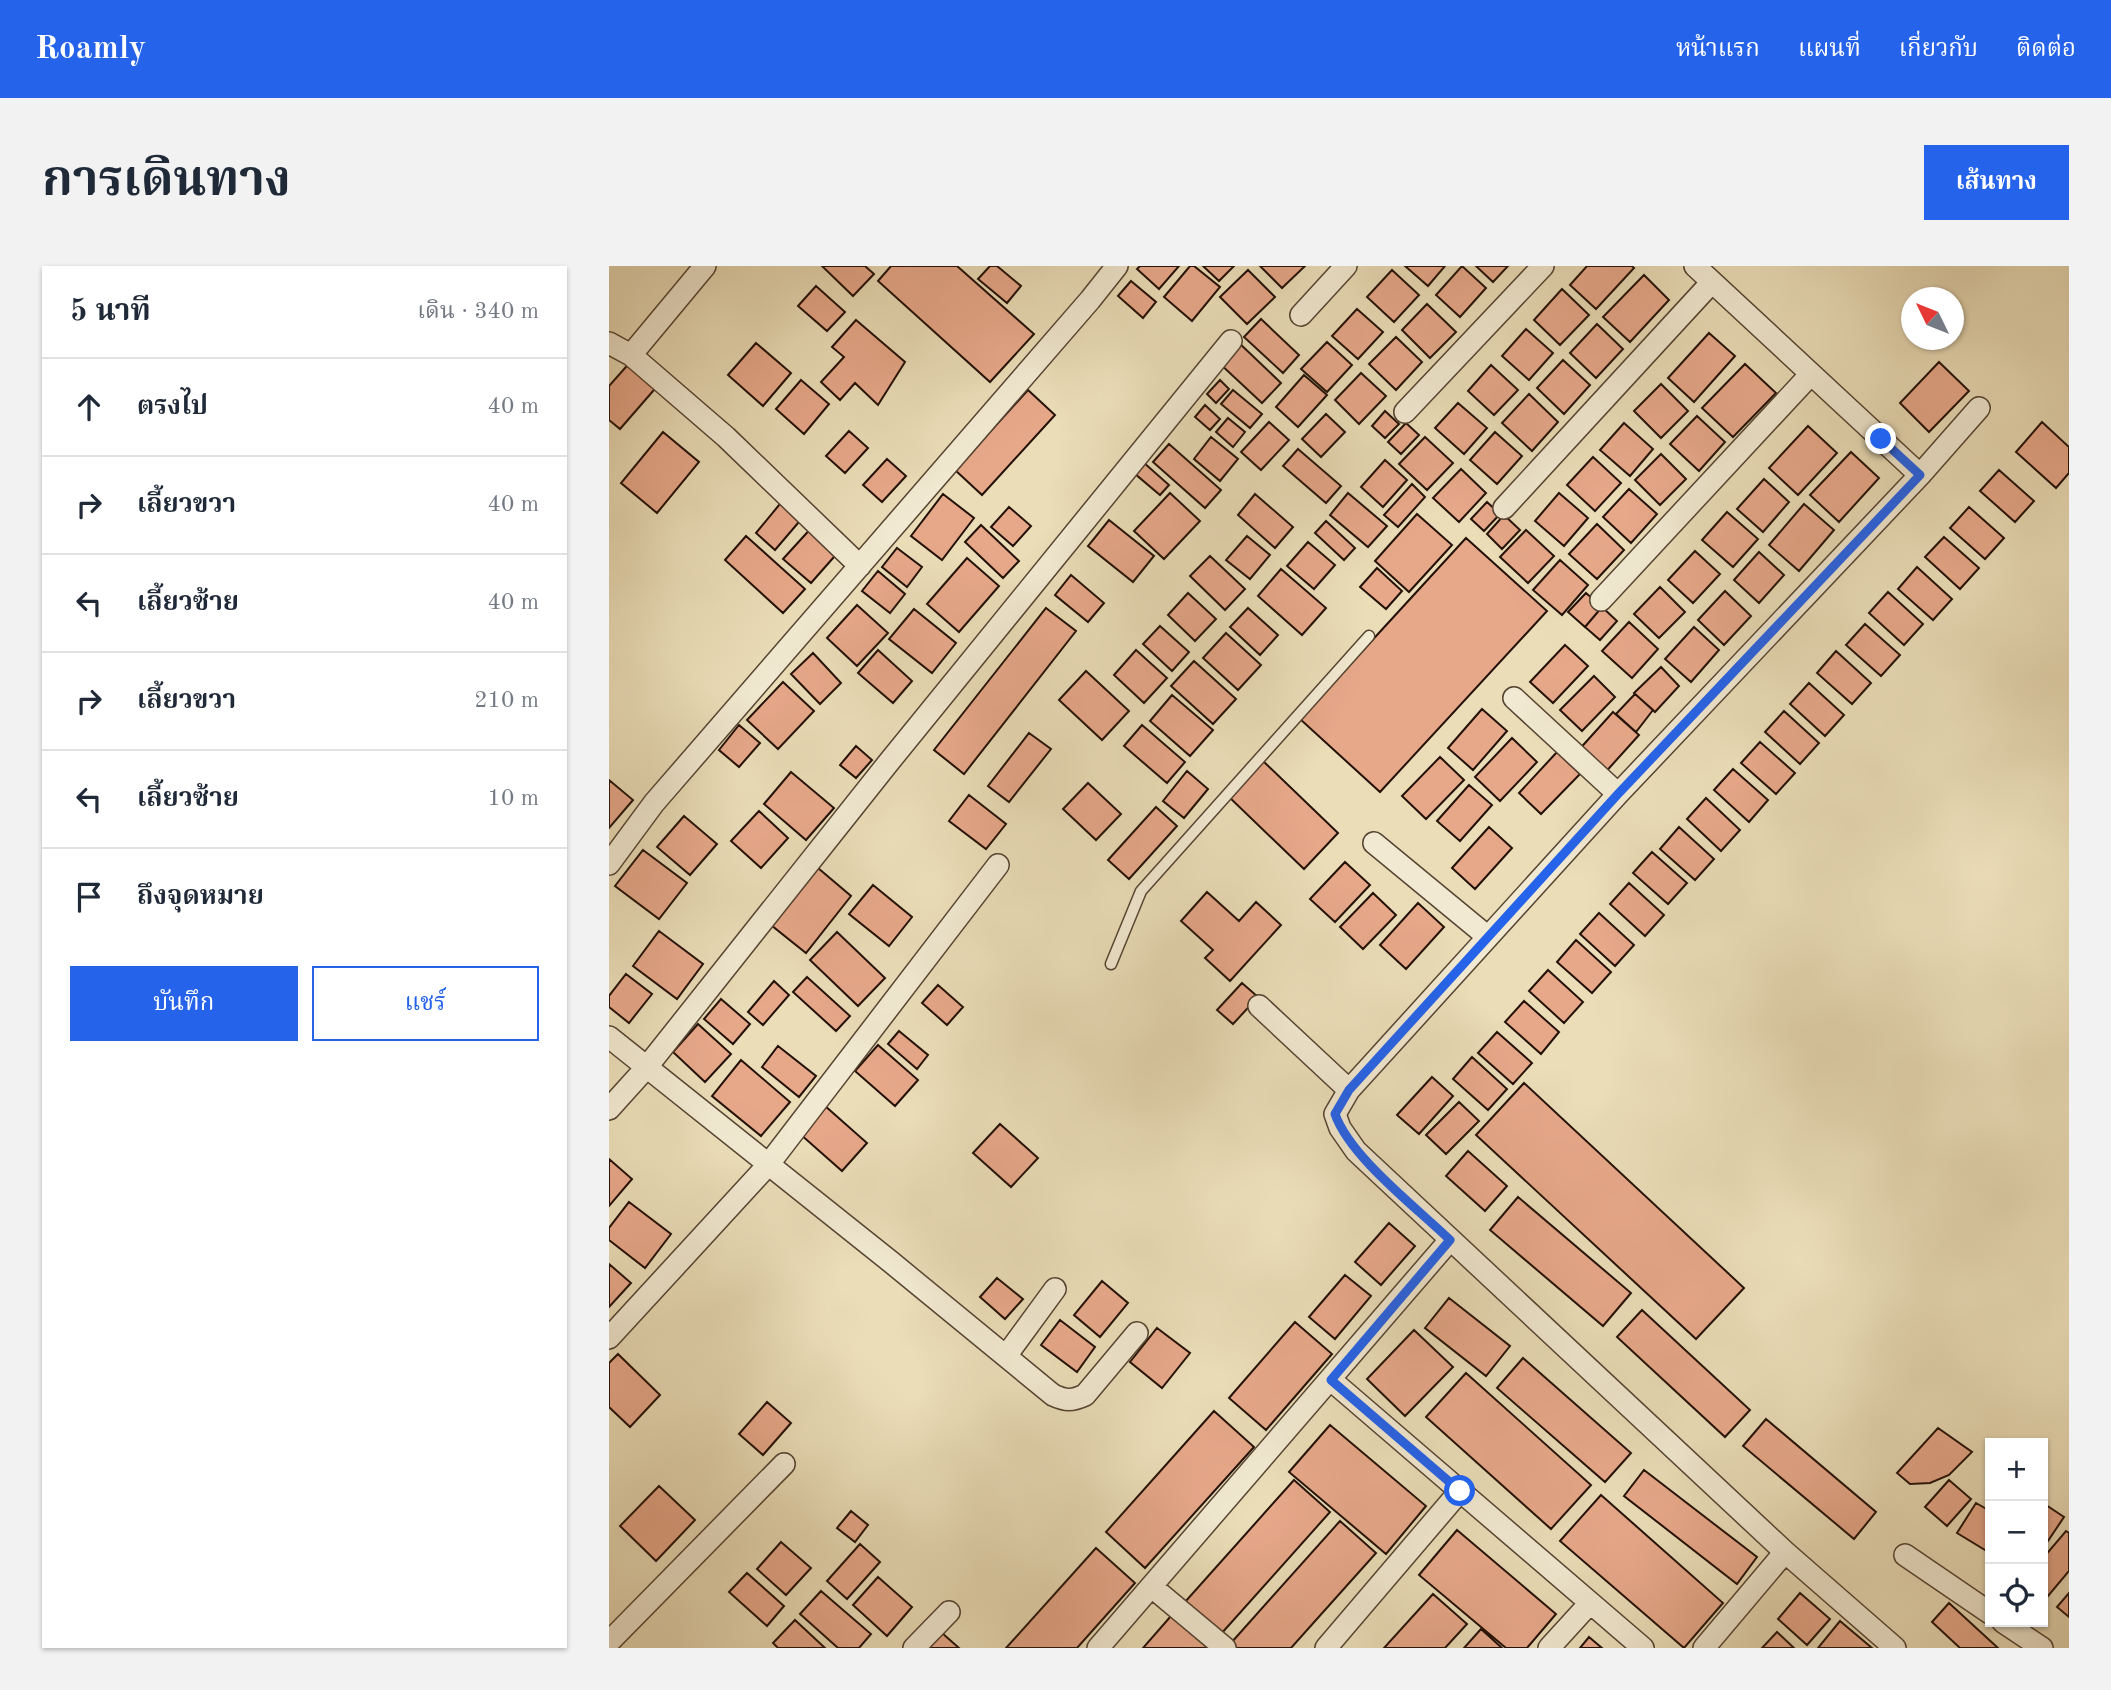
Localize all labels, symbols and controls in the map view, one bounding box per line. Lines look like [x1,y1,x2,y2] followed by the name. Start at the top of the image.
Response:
[35,33,146,66] text: Roamly
[1676,38,1760,62] text: หน้าแรก
[1798,38,1861,62] text: แผนที่
[1899,38,1978,62] text: เกี่ยวกับ
[2016,38,2076,62] text: ติดต่อ
[1924,145,2069,220] button: เส้นทาง
[42,158,291,207] text: การเดินทาง
[1901,287,1964,350] north arrow
[70,297,151,327] text: 5 นาที
[417,300,539,323] text: เดิน · 340 m
[70,388,108,426] icon: ahead
[137,394,208,420] text: ตรงไป
[488,395,539,418] text: 40 m
[1865,423,1896,454] route end
[70,486,108,524] icon: right
[137,492,236,518] text: เลี้ยวขวา
[488,493,539,516] text: 40 m
[70,584,108,622] icon: left
[137,590,239,616] text: เลี้ยวซ้าย
[488,591,539,614] text: 40 m
[70,682,108,720] icon: right
[137,688,236,714] text: เลี้ยวขวา
[474,689,539,712] text: 210 m
[70,780,108,818] icon: left
[137,786,239,812] text: เลี้ยวซ้าย
[488,787,539,810] text: 10 m
[70,878,108,916] icon: arrive
[137,884,264,910] text: ถึงจุดหมาย
[70,966,298,1041] button: บันทึก
[312,966,539,1041] button: แชร์
[1985,1438,2048,1627] map controls
[1985,1438,2048,1501] button: +
[1444,1475,1475,1506] route start
[1985,1501,2048,1564] button: −
[1985,1564,2048,1627] button: locate

